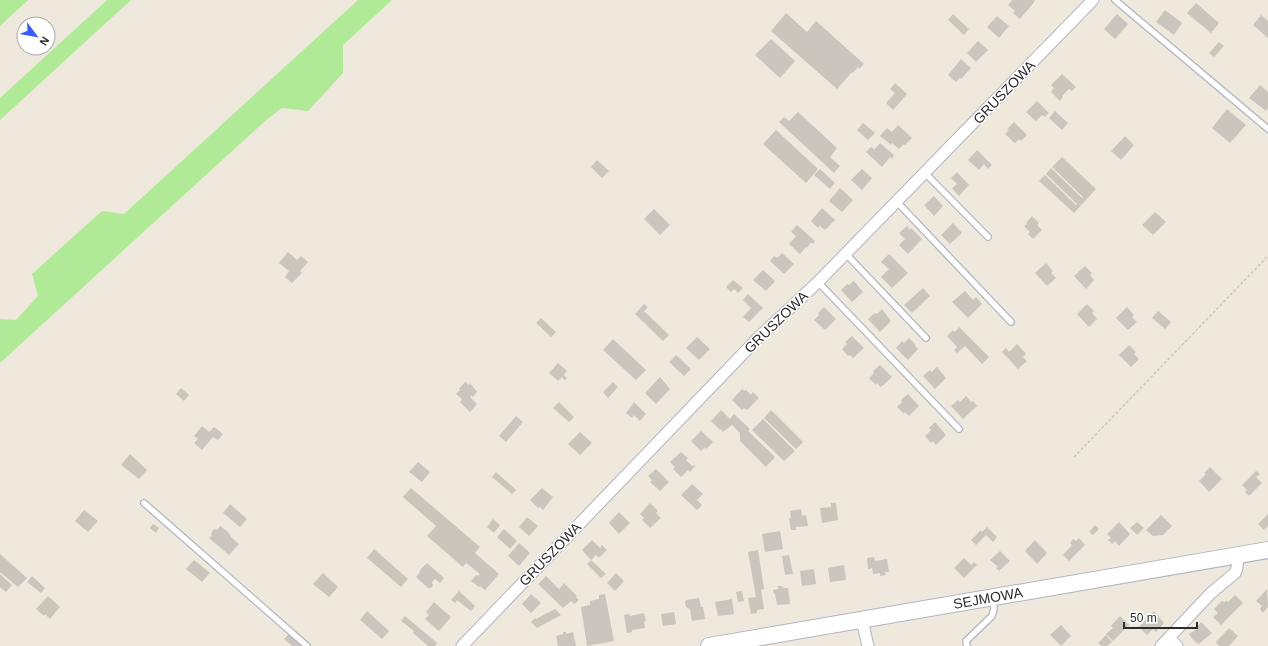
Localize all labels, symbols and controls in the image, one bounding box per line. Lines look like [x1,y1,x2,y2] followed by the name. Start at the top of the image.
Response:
[16,16,56,56] north arrow
[37,35,52,48] text: N
[970,57,1039,127] street label: GRUSZOWA
[741,287,811,356] street label: GRUSZOWA
[516,519,585,589] street label: GRUSZOWA
[952,584,1025,612] street label: SEJMOWA
[1124,604,1197,630] scale bar
[1130,611,1157,625] text: 50 m

